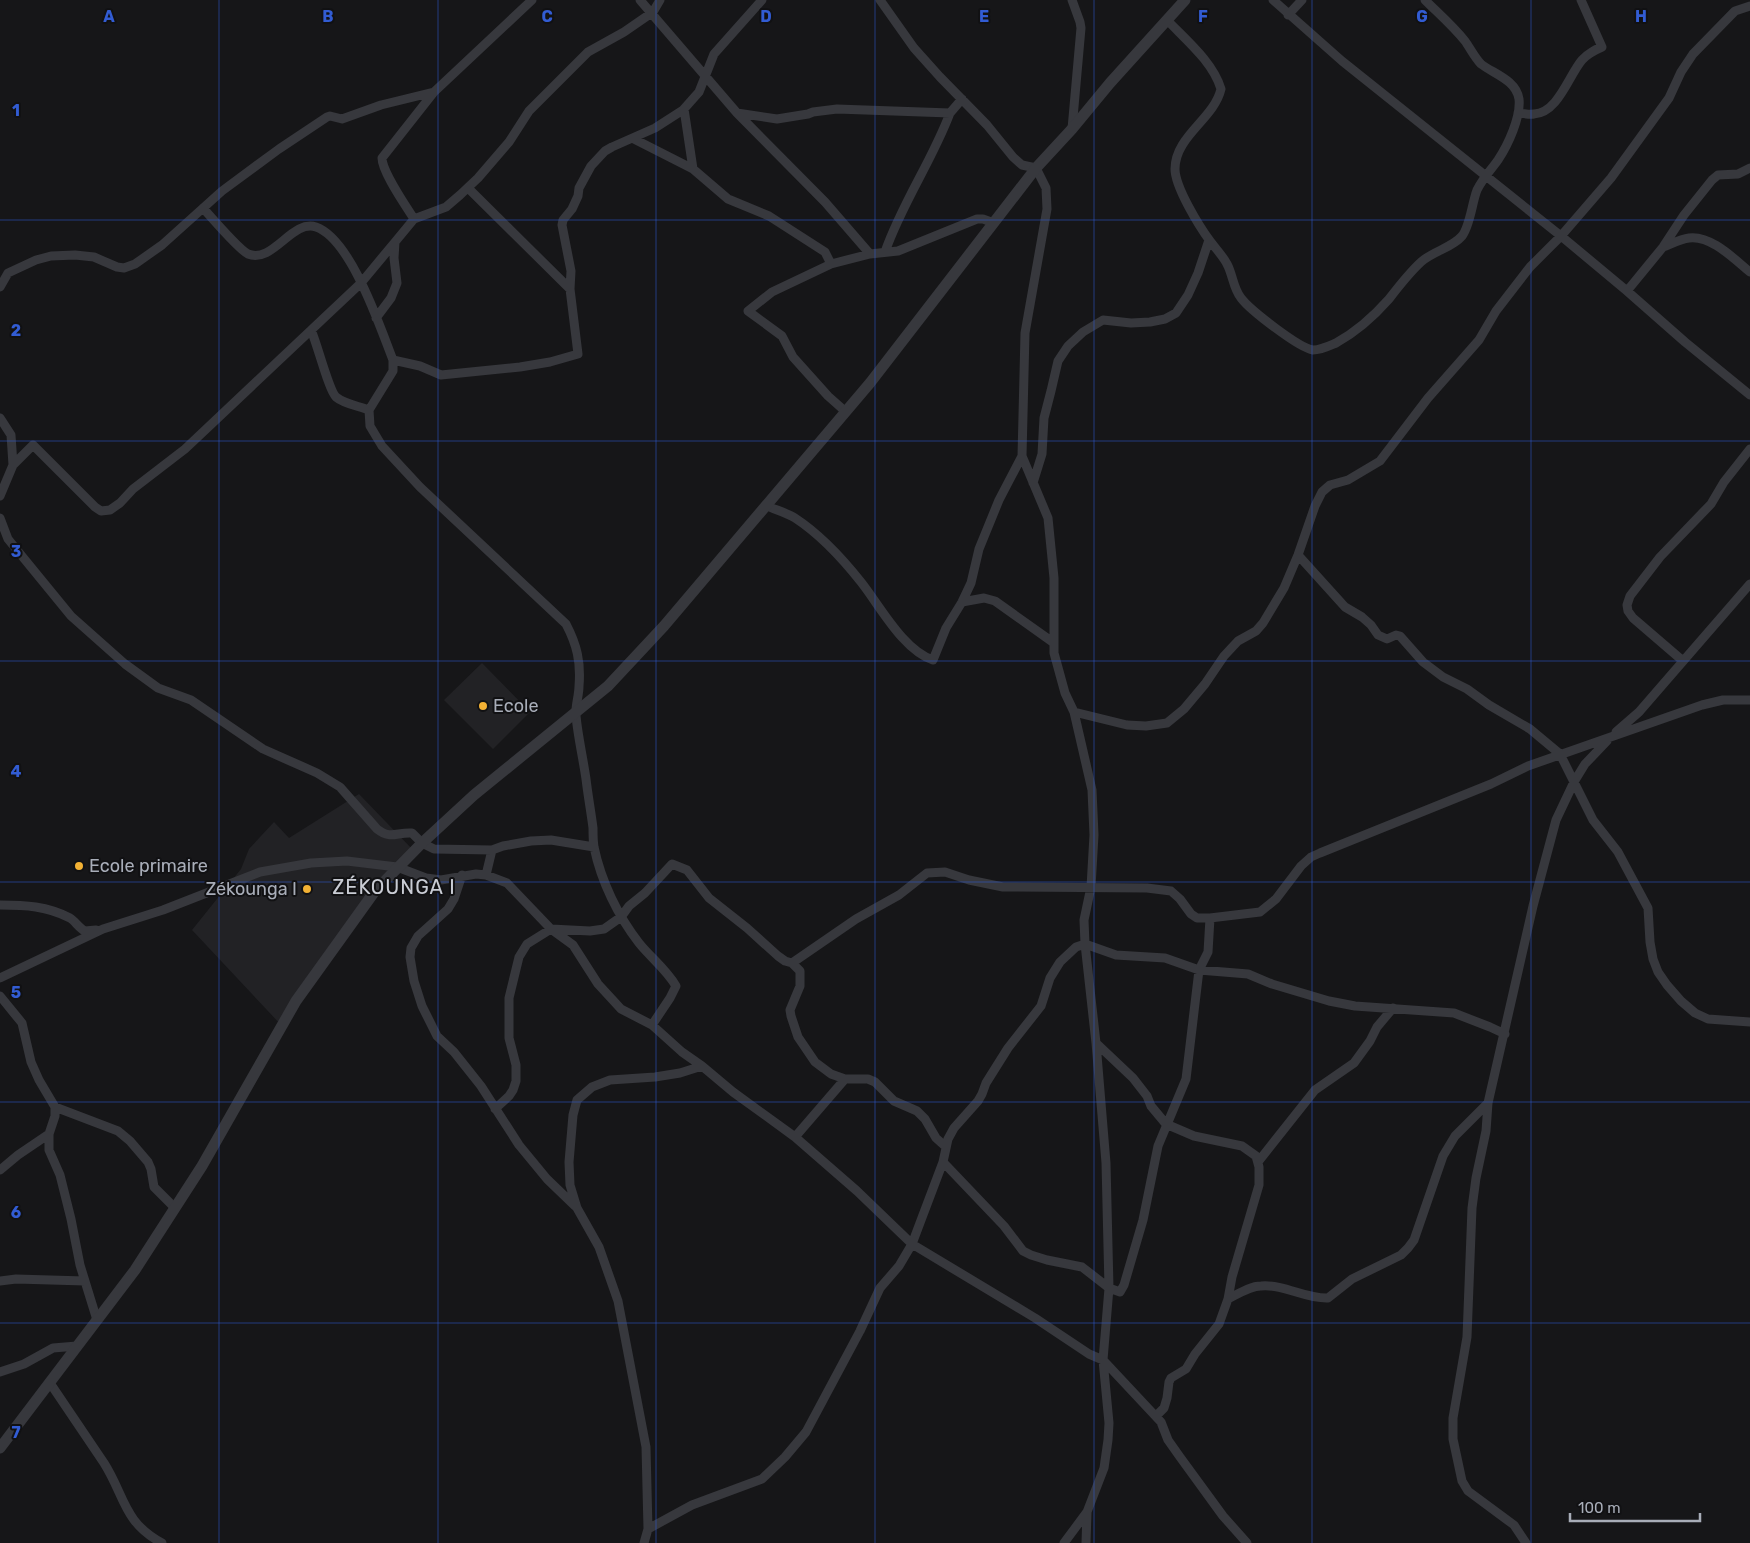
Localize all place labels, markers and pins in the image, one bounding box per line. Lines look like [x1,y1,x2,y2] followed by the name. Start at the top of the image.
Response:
[493,695,539,717] place label: Ecole
[477,700,489,712] marker: Ecole
[89,855,208,877] place label: Ecole primaire
[73,860,85,872] marker: Ecole primaire
[205,878,297,900] place label: Zékounga I
[301,883,313,895] marker: Zékounga I

